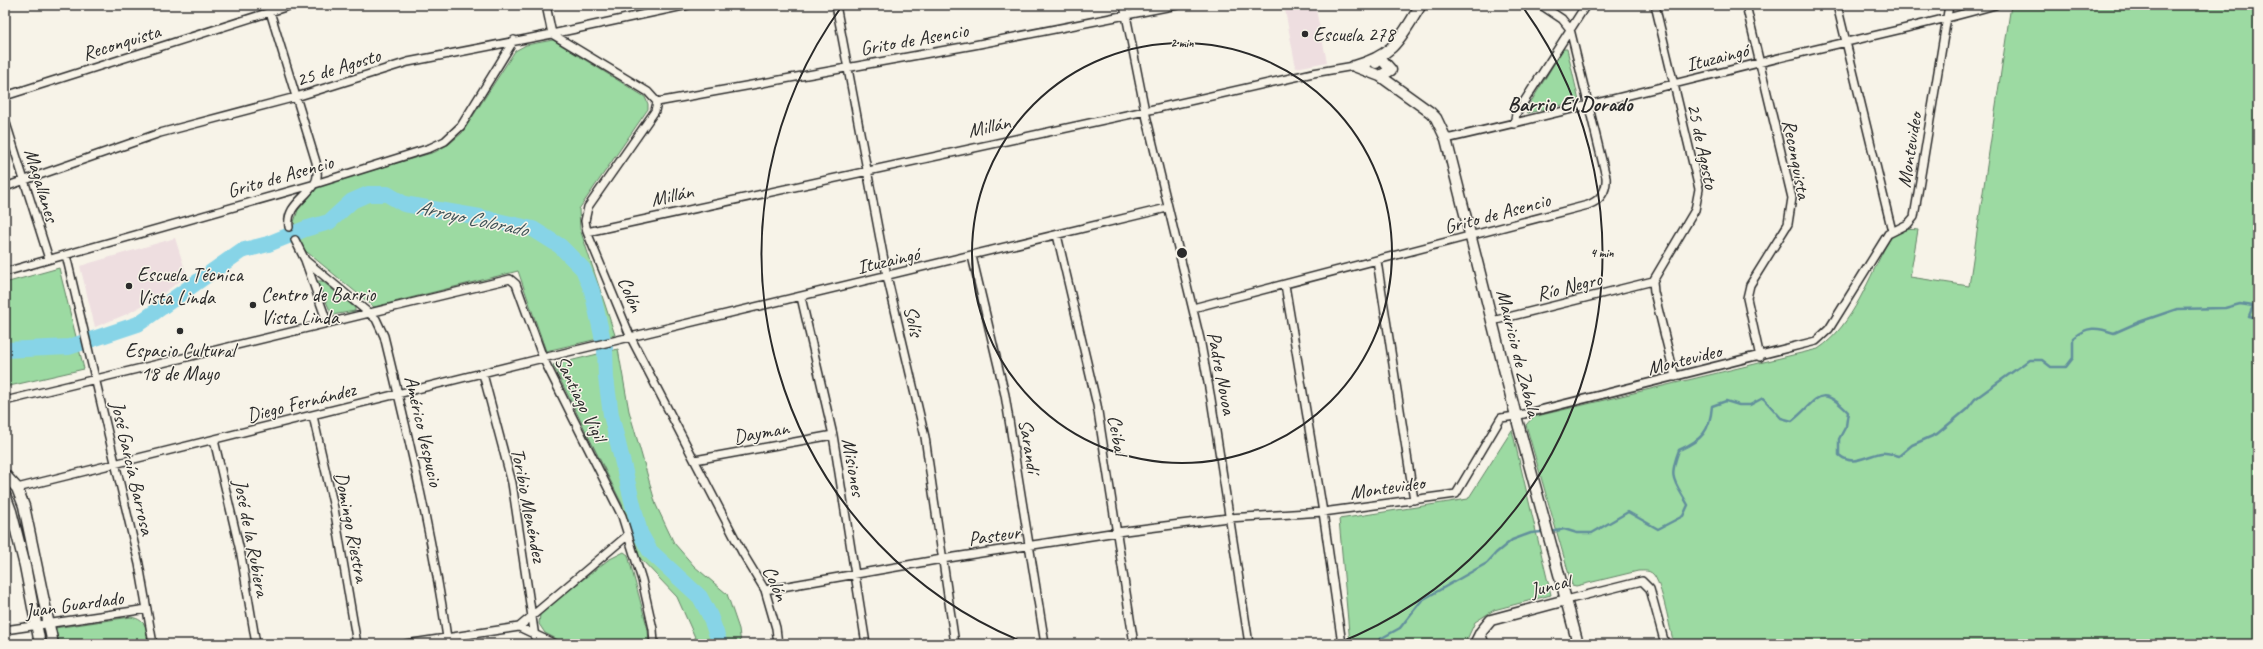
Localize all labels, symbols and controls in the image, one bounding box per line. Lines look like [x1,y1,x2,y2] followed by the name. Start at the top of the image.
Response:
[79,18,165,66] street label: Reconquista
[858,18,971,61] street label: Grito de Asencio
[1313,22,1397,47] place label: Escuela 278
[1300,29,1310,39] marker: Escuela 278
[1171,35,1194,51] text: 2 min
[1683,37,1754,77] street label: Ituzaingó
[293,43,384,92] street label: 25 de Agosto
[1508,91,1634,117] district label: Barrio El Dorado
[1681,101,1724,192] street label: 25 de Agosto
[1891,109,1928,189] street label: Montevideo
[966,110,1014,143] street label: Millán
[1777,117,1817,203] street label: Reconquista
[19,145,65,227] street label: Magallanes
[224,149,337,204] street label: Grito de Asencio
[649,179,697,212] street label: Millán
[1441,187,1554,240] street label: Grito de Asencio
[414,194,532,243] water label: Arroyo Colorado
[854,241,925,280] street label: Ituzaingó
[1591,245,1614,261] text: 4 min
[1175,246,1189,260] centre of rings
[137,262,245,310] place label: Escuela Técnica Vista Linda
[1534,266,1605,307] street label: Río Negro
[612,273,649,317] street label: Colón
[124,281,134,291] marker: Escuela Técnica Vista Linda
[261,282,376,330] place label: Centro de Barrio Vista Linda
[1491,287,1547,421] street label: Mauricio de Zabala
[248,300,258,310] marker: Centro de Barrio Vista Linda
[898,303,930,341] street label: Solís
[175,326,185,336] marker: Espacio Cultural 18 de Mayo
[1201,330,1242,419] street label: Padre Novoa
[125,338,239,386] place label: Espacio Cultural 18 de Mayo
[1645,338,1726,381] street label: Montevideo
[549,351,614,449] street label: Santiago Vigil
[399,373,449,490] street label: Américo Vespucio
[244,376,360,428] street label: Diego Fernández
[105,398,160,539] street label: José García Barrosa
[1102,413,1134,460] street label: Ceibal
[731,415,792,450] street label: Dayman
[1013,417,1047,479] street label: Sarandí
[836,436,871,500] street label: Misiones
[505,446,552,566] street label: Toribio Menéndez
[329,470,375,586] street label: Domingo Riestra
[1348,470,1428,505] street label: Montevideo
[228,476,275,600] street label: José de la Rubiera
[967,519,1023,551] street label: Pasteur
[757,562,795,606] street label: Colón
[1526,567,1576,603] street label: Juncal
[22,585,126,624] street label: Juan Guardado

